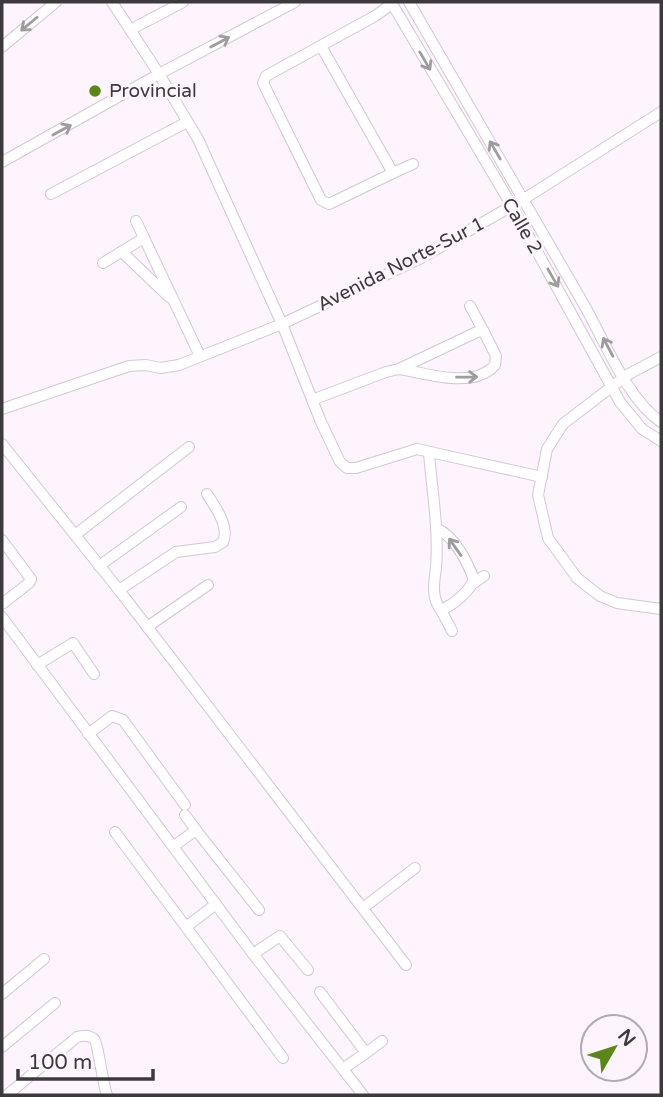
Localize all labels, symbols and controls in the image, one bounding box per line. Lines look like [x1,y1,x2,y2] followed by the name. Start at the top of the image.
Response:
[20,16,38,32] one-way arrow
[209,34,230,48] one-way arrow
[419,50,432,71] one-way arrow
[109,80,197,102] place label: Provincial
[87,83,103,99] marker: Provincial
[51,123,71,137] one-way arrow
[488,140,501,161] one-way arrow
[497,194,547,258] street label: Calle 2
[314,212,488,316] street label: Avenida Norte-Sur 1
[546,268,560,288] one-way arrow
[601,338,615,358] one-way arrow
[455,370,478,384] one-way arrow
[448,538,462,557] one-way arrow
[579,1013,649,1083] north arrow
[613,1025,640,1051] text: N
[18,1038,152,1082] scale bar
[28,1050,92,1075] text: 100 m

